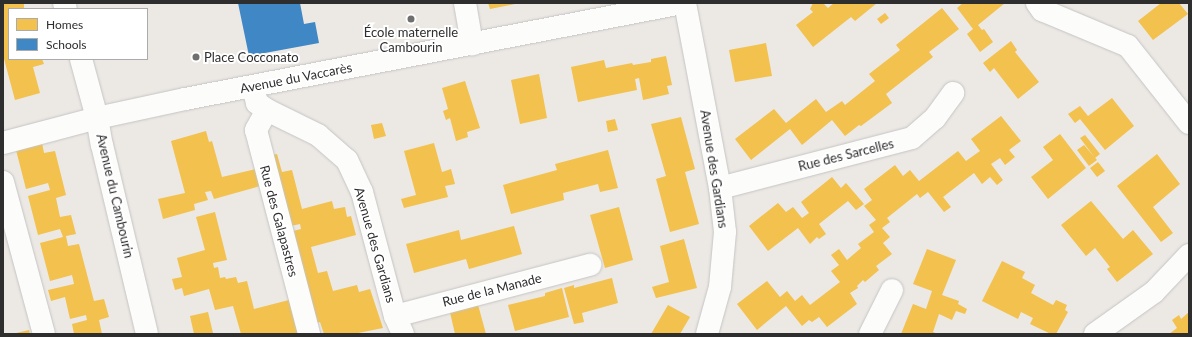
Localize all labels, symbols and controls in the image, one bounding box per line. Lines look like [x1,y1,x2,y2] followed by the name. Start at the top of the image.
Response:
[8,8,148,60] legend
[406,14,416,24] marker: École maternelle Cambourin
[46,17,83,32] text: Homes
[364,25,458,56] place label: École maternelle Cambourin
[46,37,87,52] text: Schools
[204,49,299,65] place label: Place Cocconato
[191,52,201,62] marker: Place Cocconato
[238,59,354,97] street label: Avenue du Vaccarès
[697,109,731,229] street label: Avenue des Gardians
[93,132,137,260] street label: Avenue du Cambourin
[797,136,895,174] street label: Rue des Sarcelles
[257,164,301,278] street label: Rue des Galapastres
[351,185,399,305] street label: Avenue des Gardians
[441,270,543,310] street label: Rue de la Manade

